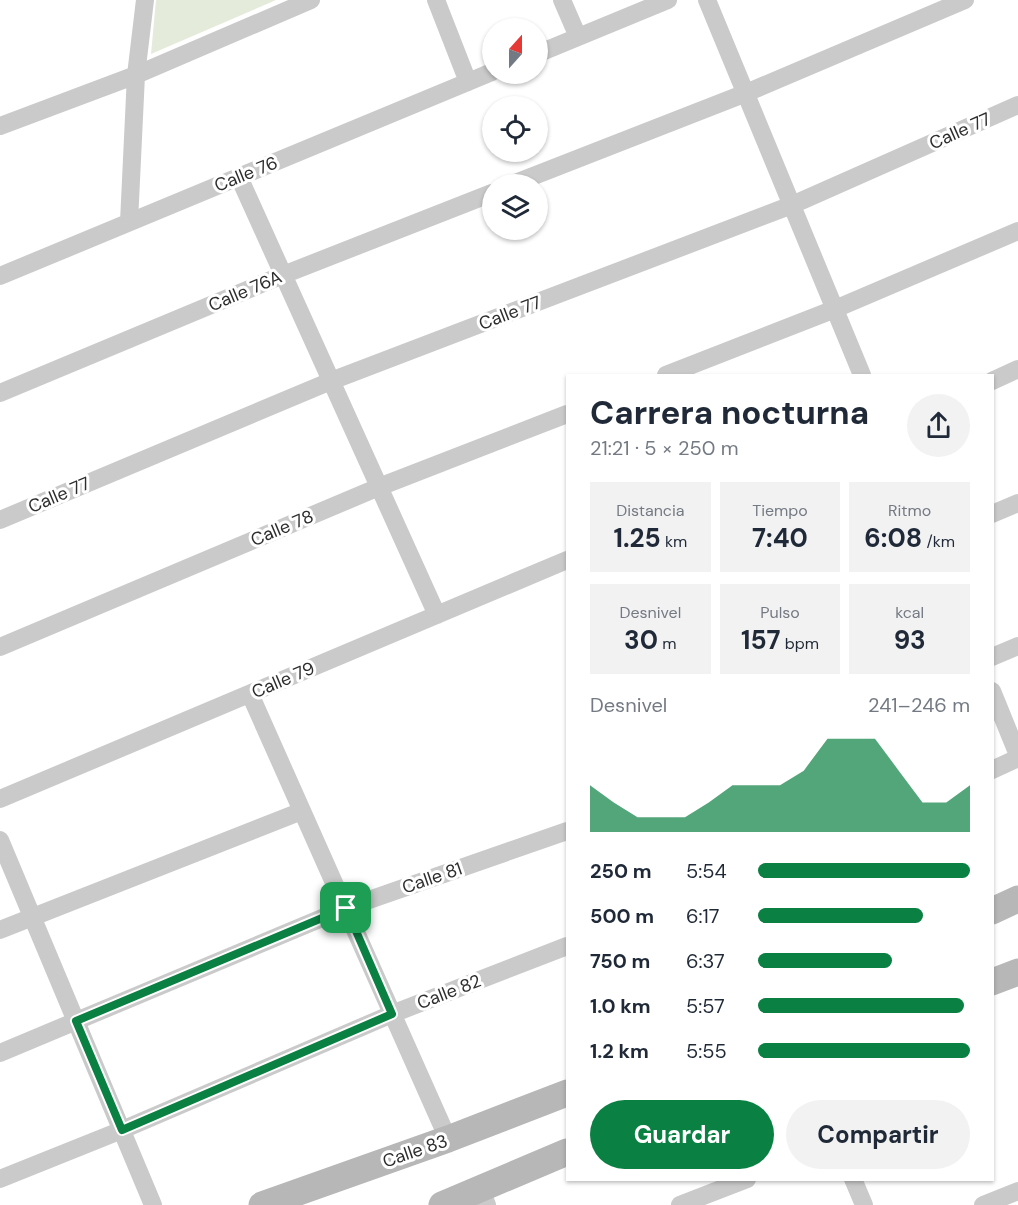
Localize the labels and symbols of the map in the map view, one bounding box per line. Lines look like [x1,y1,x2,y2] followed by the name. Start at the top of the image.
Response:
[482,18,548,84] north arrow
[925,107,995,155] street label: Calle 77
[211,150,281,198] street label: Calle 76
[205,265,285,317] street label: Calle 76A
[475,290,545,336] street label: Calle 77
[24,471,94,519] street label: Calle 77
[247,504,317,552] street label: Calle 78
[248,656,318,704] street label: Calle 79
[399,857,465,899] street label: Calle 81
[320,882,371,933] pin
[414,969,484,1015] street label: Calle 82
[379,1129,451,1173] street label: Calle 83

